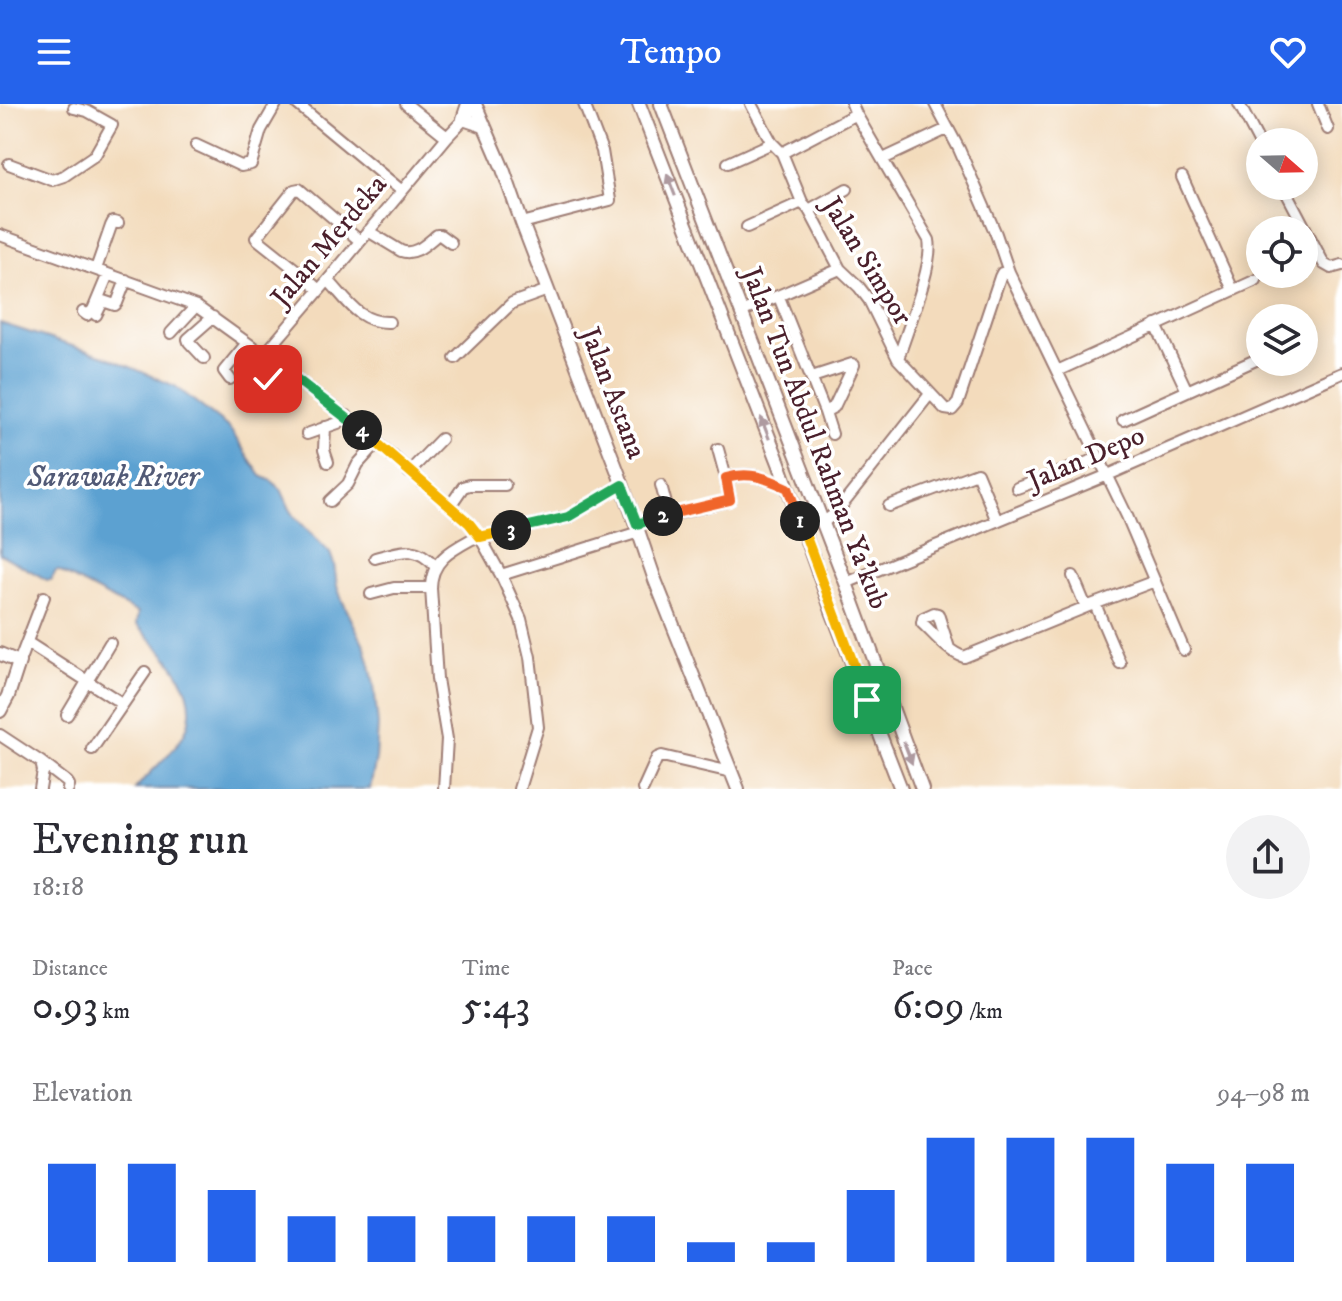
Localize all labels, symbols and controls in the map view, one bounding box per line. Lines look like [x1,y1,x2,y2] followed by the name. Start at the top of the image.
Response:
[32,30,76,74] icon: menu
[620,30,722,75] text: Tempo
[1266,30,1310,74] icon: heart
[1246,128,1318,200] north arrow
[1246,128,1318,376] map controls
[262,168,394,317] street label: Jalan Merdeka
[664,173,677,197] one-way arrow
[812,188,920,332] street label: Jalan Simpor
[1246,216,1318,288] button: locate
[732,259,896,614] street label: Jalan Tun Abdul Rahman Ya'kub
[1246,304,1318,376] button: layers
[571,320,654,464] street label: Jalan Astana
[234,345,302,413] pin
[246,357,290,401] icon: check
[342,410,382,450] pin: 4
[356,416,368,443] text: 4
[758,416,771,440] one-way arrow
[1020,418,1150,499] street label: Jalan Depo
[26,459,201,496] water label: Sarawak River
[643,496,683,536] pin: 2
[780,501,820,541] pin: 1
[658,502,668,529] text: 2
[796,507,804,534] text: 1
[491,510,531,550] pin: 3
[507,516,515,543] text: 3
[833,666,901,734] pin
[845,678,889,722] icon: arrive
[902,741,915,765] one-way arrow
[32,813,249,868] text: Evening run
[1226,815,1310,899] button: share
[32,871,84,904] text: 18:18
[32,955,108,982] text: Distance
[462,955,510,982] text: Time
[892,955,933,982] text: Pace
[32,982,98,1032] text: 0.93
[462,982,530,1032] text: 5:43
[892,982,965,1032] text: 6:09
[98,998,130,1025] text: km
[965,998,1003,1025] text: /km
[32,1077,133,1110] text: Elevation
[1217,1077,1310,1110] text: 94–98 m

